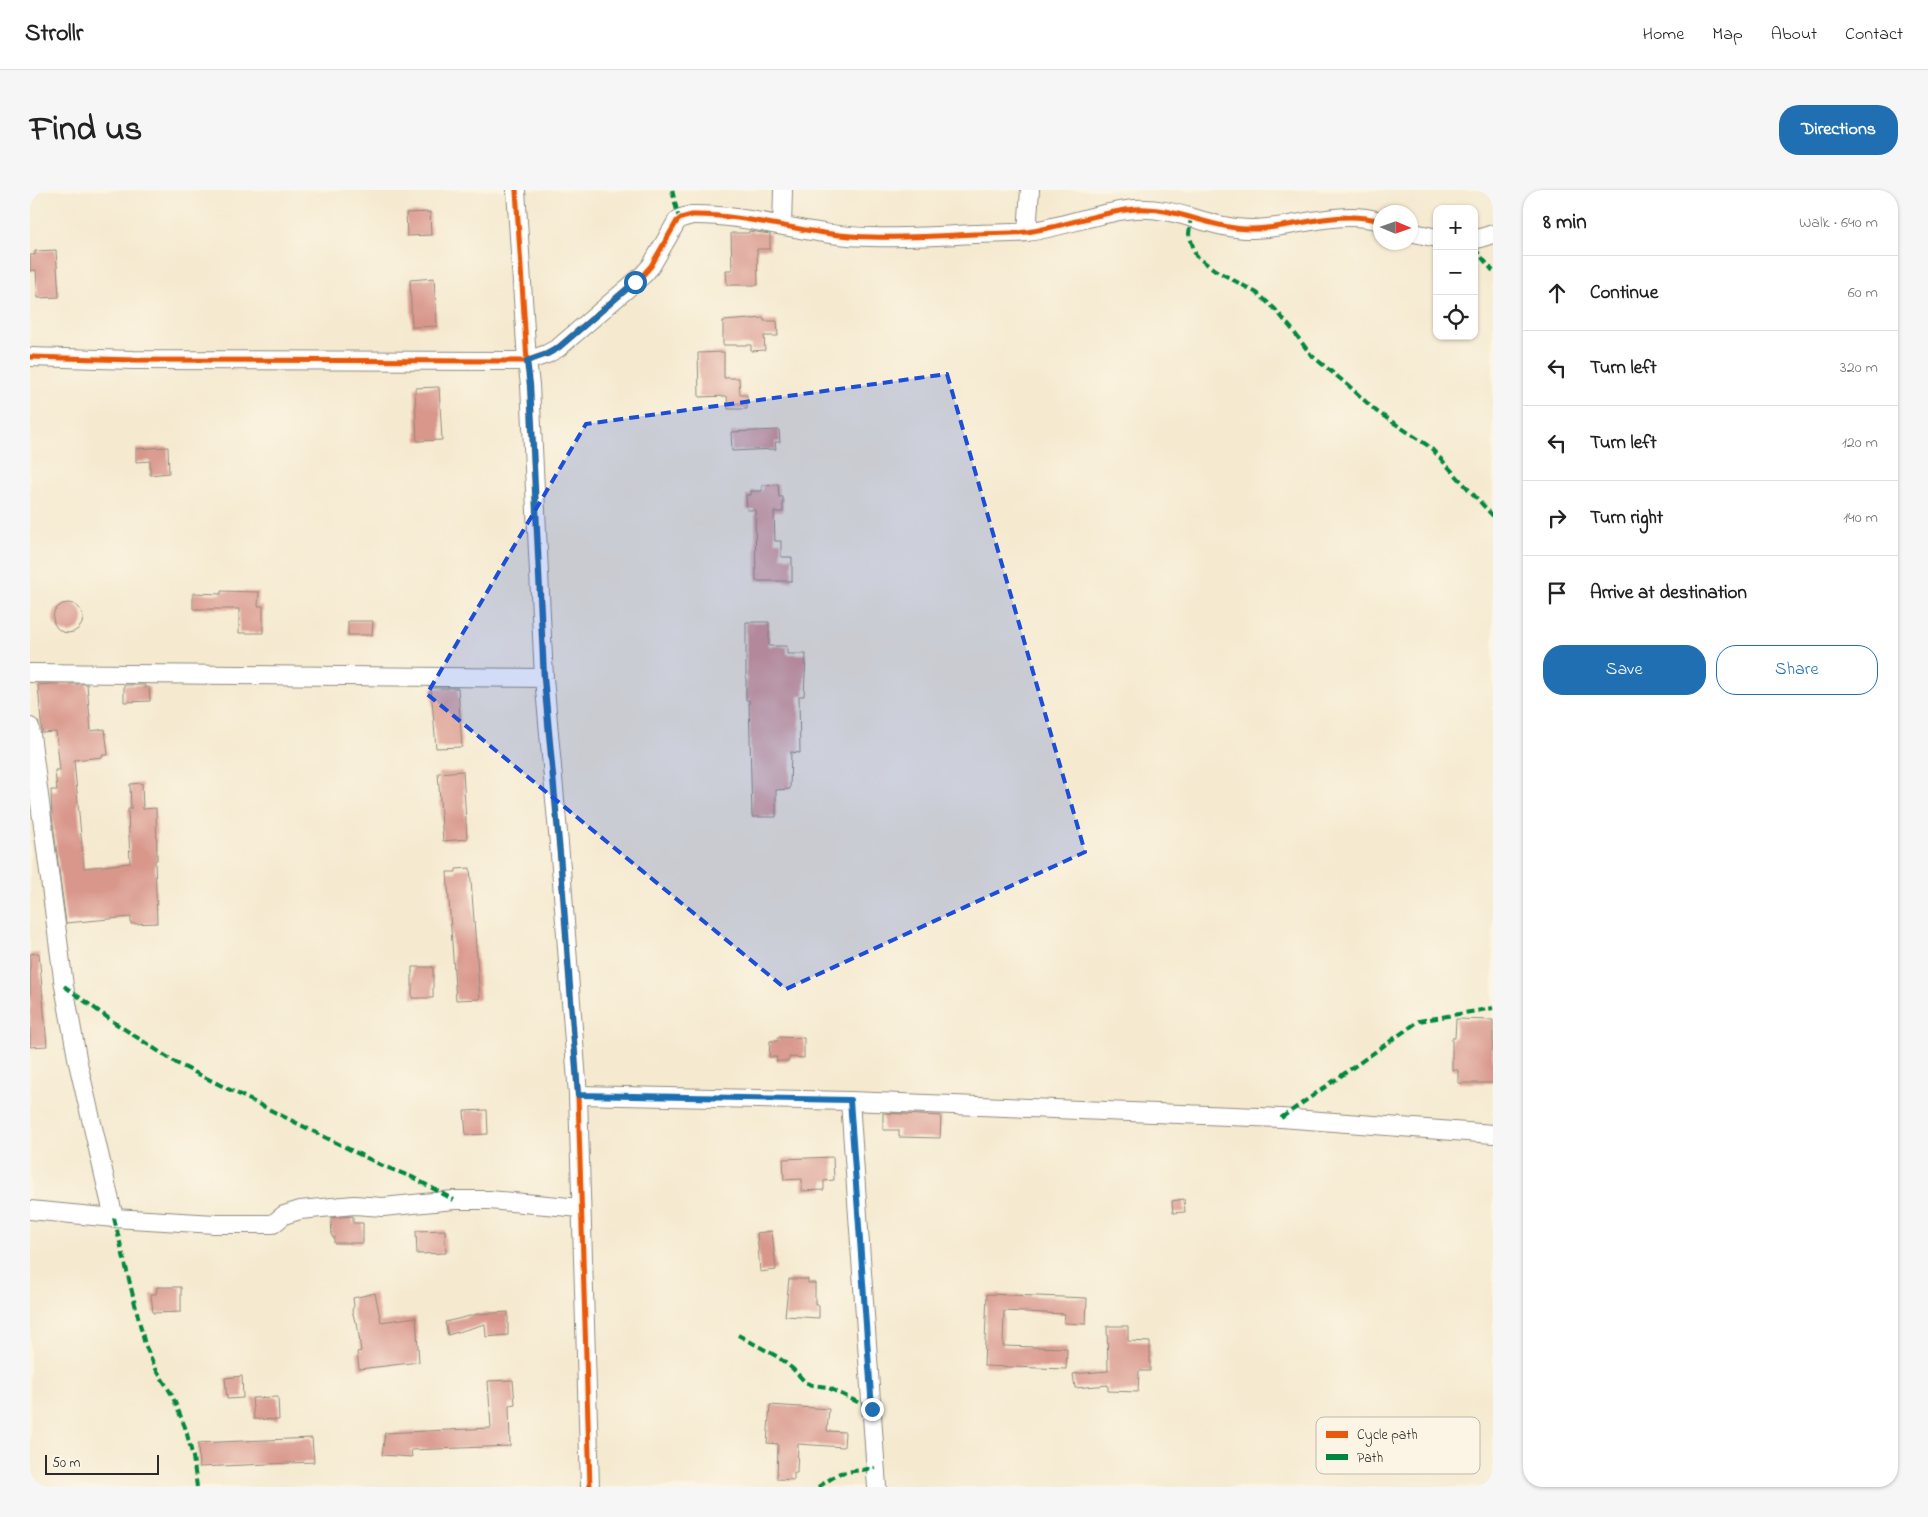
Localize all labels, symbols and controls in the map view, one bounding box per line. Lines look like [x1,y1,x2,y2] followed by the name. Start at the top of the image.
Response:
[25,17,83,52] text: Strollr
[1643,22,1684,48] text: Home
[1712,22,1743,48] text: Map
[1771,22,1817,48] text: About
[1845,22,1903,48] text: Contact
[30,105,142,156] text: Find us
[1779,105,1898,155] button: Directions
[1373,205,1418,250] north arrow
[1433,205,1478,340] map controls
[1433,205,1478,250] button: +
[1543,208,1587,238] text: 8 min
[1799,211,1878,235] text: Walk · 640 m
[1433,250,1478,295] button: −
[624,271,647,294] route start
[1543,279,1571,307] icon: ahead
[1590,280,1658,307] text: Continue
[1848,281,1878,305] text: 60 m
[1433,295,1478,340] button: locate
[1543,354,1571,382] icon: left
[1590,355,1657,382] text: Turn left
[1840,356,1878,380] text: 320 m
[1543,429,1571,457] icon: left
[1590,430,1657,457] text: Turn left
[1842,431,1878,455] text: 120 m
[1543,504,1571,532] icon: right
[1590,505,1663,532] text: Turn right
[1843,506,1878,530] text: 140 m
[1543,579,1571,607] icon: arrive
[1590,580,1747,607] text: Arrive at destination
[1543,645,1706,695] button: Save
[1716,645,1878,695] button: Share
[861,1398,884,1421] route end
[1316,1417,1480,1474] legend
[1357,1425,1418,1447] text: Cycle path
[1357,1448,1383,1469] text: Path
[45,1452,159,1475] scale bar
[52,1453,80,1474] text: 50 m

